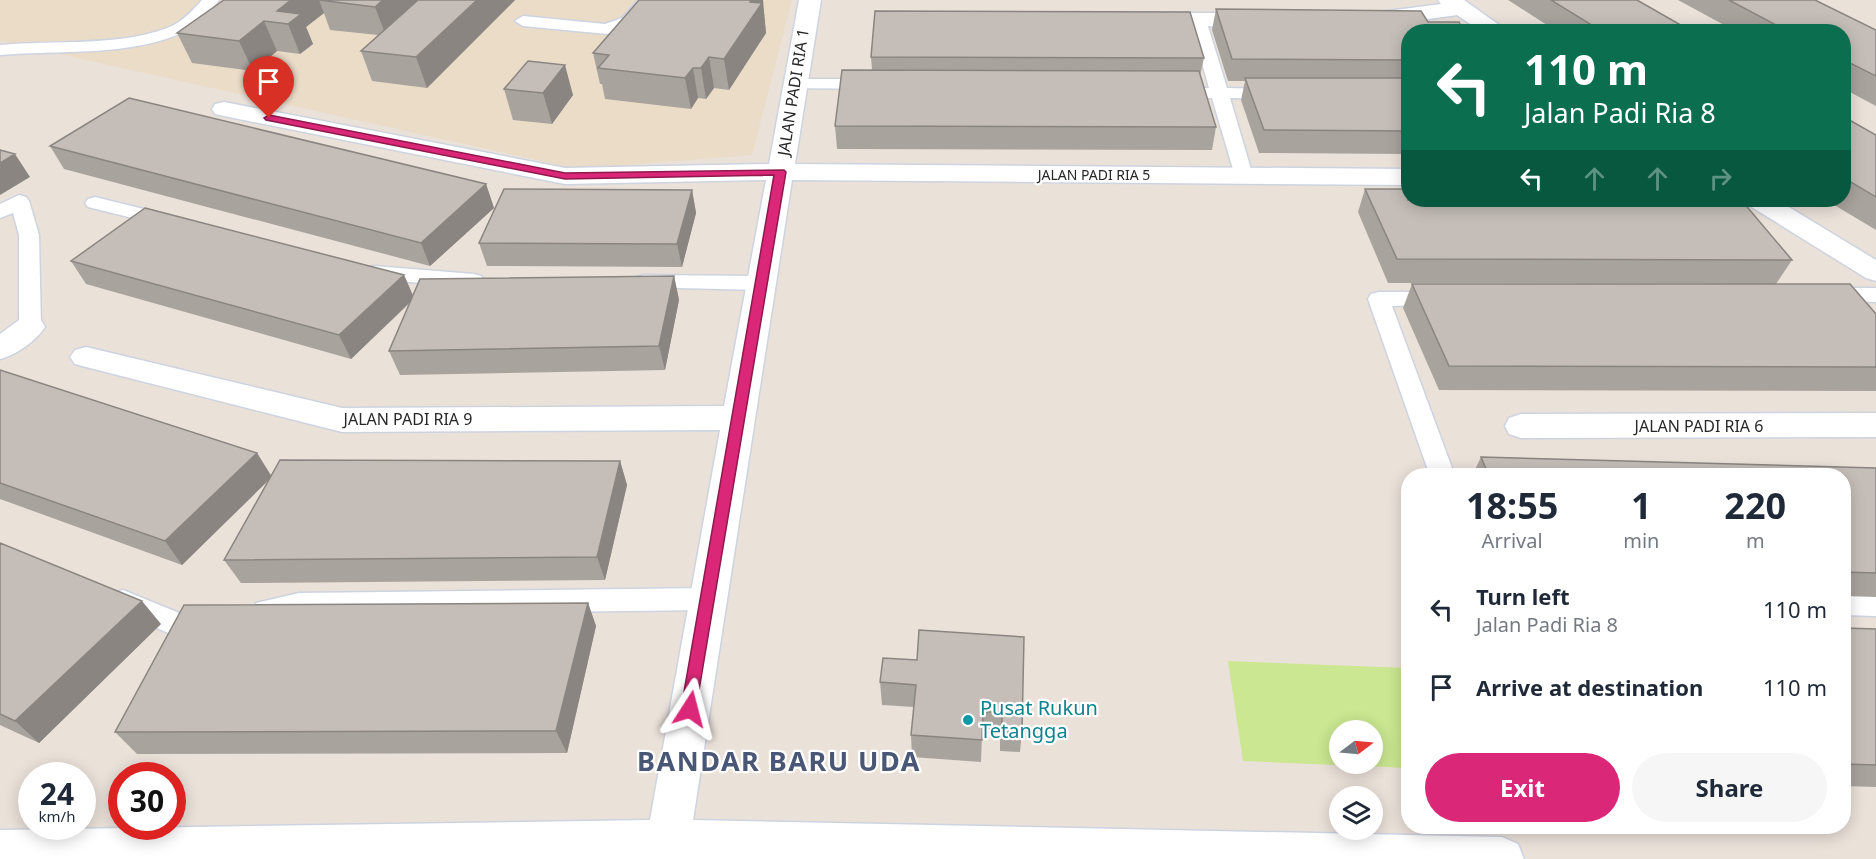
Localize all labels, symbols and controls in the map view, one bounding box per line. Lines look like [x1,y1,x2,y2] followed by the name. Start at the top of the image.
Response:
[772,27,814,159] street label: JALAN PADI RIA 1
[1524,40,1648,97] text: 110 m
[1425,48,1503,126] icon: left
[243,56,294,118] pin
[252,65,285,98] icon: arrive
[1524,94,1716,131] text: Jalan Padi Ria 8
[1515,162,1548,195] icon: left
[1578,162,1611,195] icon: ahead
[1641,162,1674,195] icon: ahead
[1704,162,1737,195] icon: right
[1036,165,1150,184] street label: JALAN PADI RIA 5
[342,408,472,430] street label: JALAN PADI RIA 9
[1633,415,1763,437] street label: JALAN PADI RIA 6
[1466,481,1558,530] text: 18:55
[1631,481,1652,530] text: 1
[1724,481,1786,530] text: 220
[1482,527,1543,554] text: Arrival
[1623,527,1659,554] text: min
[1746,527,1765,554] text: m
[1476,581,1570,611] text: Turn left
[1425,593,1458,626] icon: left
[1763,594,1827,624] text: 110 m
[1476,611,1618,638] text: Jalan Padi Ria 8
[1425,671,1458,704] icon: arrive
[1476,672,1703,702] text: Arrive at destination
[1763,672,1827,702] text: 110 m
[658,677,722,741] position arrow
[980,694,1098,744] place label: Pusat Rukun Tetangga
[961,713,975,727] marker: Pusat Rukun Tetangga
[1329,720,1383,774] north arrow
[1329,720,1383,840] map controls
[637,742,921,779] district label: BANDAR BARU UDA
[1425,753,1620,822] button: Exit
[1632,753,1827,822] button: Share
[108,762,186,840] speed limit sign: 30
[40,773,74,814] text: 24
[1329,786,1383,840] button: layers
[39,806,75,826] text: km/h

